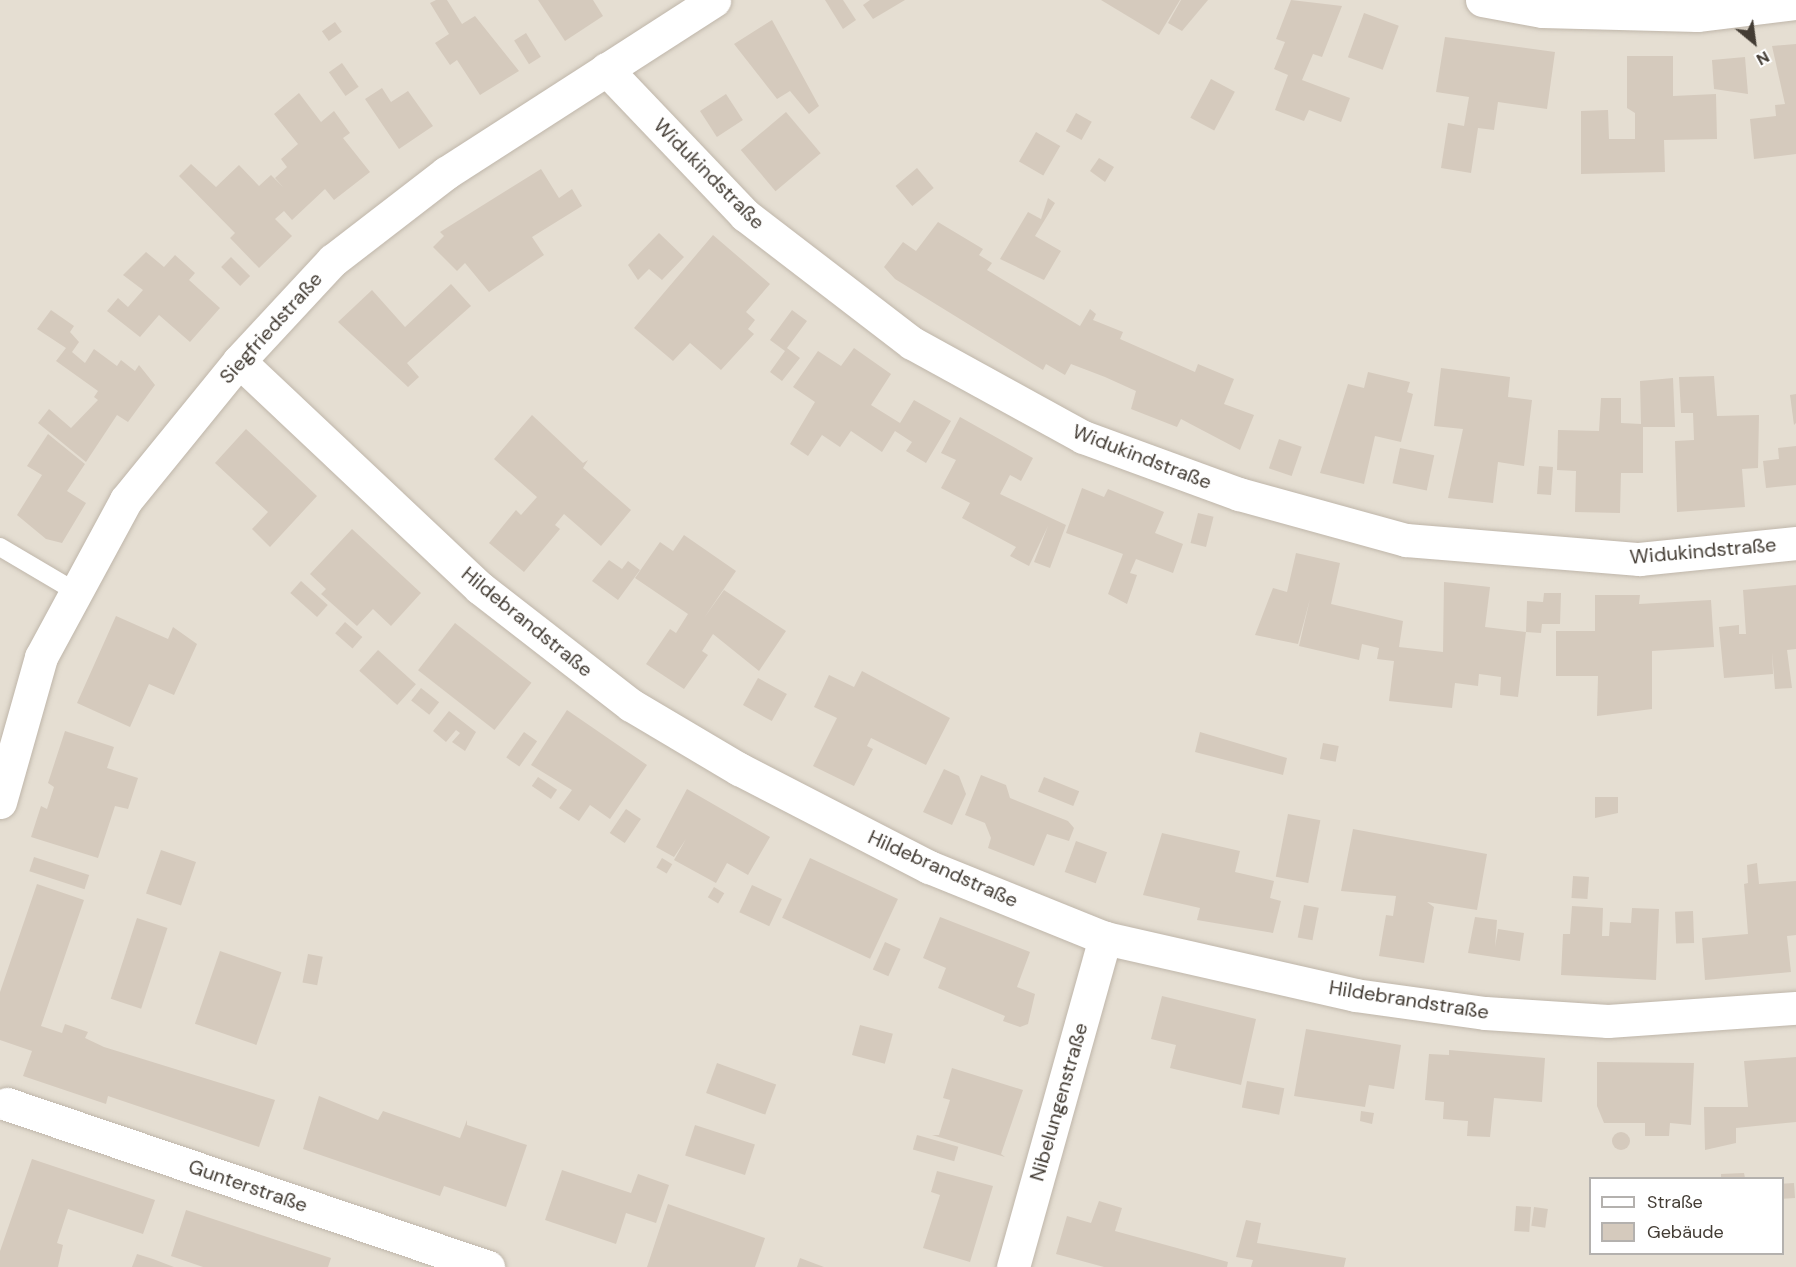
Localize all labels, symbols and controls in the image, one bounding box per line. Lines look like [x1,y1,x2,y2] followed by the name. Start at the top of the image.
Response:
[1724,12,1784,72] north arrow
[1753,46,1773,70] text: N
[649,114,769,234] street label: Widukindstraße
[215,267,327,389] street label: Siegfriedstraße
[1069,419,1215,495] street label: Widukindstraße
[1629,533,1777,569] street label: Widukindstraße
[457,562,597,682] street label: Hildebrandstraße
[864,825,1022,913] street label: Hildebrandstraße
[1327,976,1491,1024] street label: Hildebrandstraße
[1025,1020,1093,1184] street label: Nibelungenstraße
[185,1154,311,1218] street label: Gunterstraße
[1589,1177,1784,1255] legend
[1647,1190,1703,1214] text: Straße
[1647,1220,1724,1244] text: Gebäude

